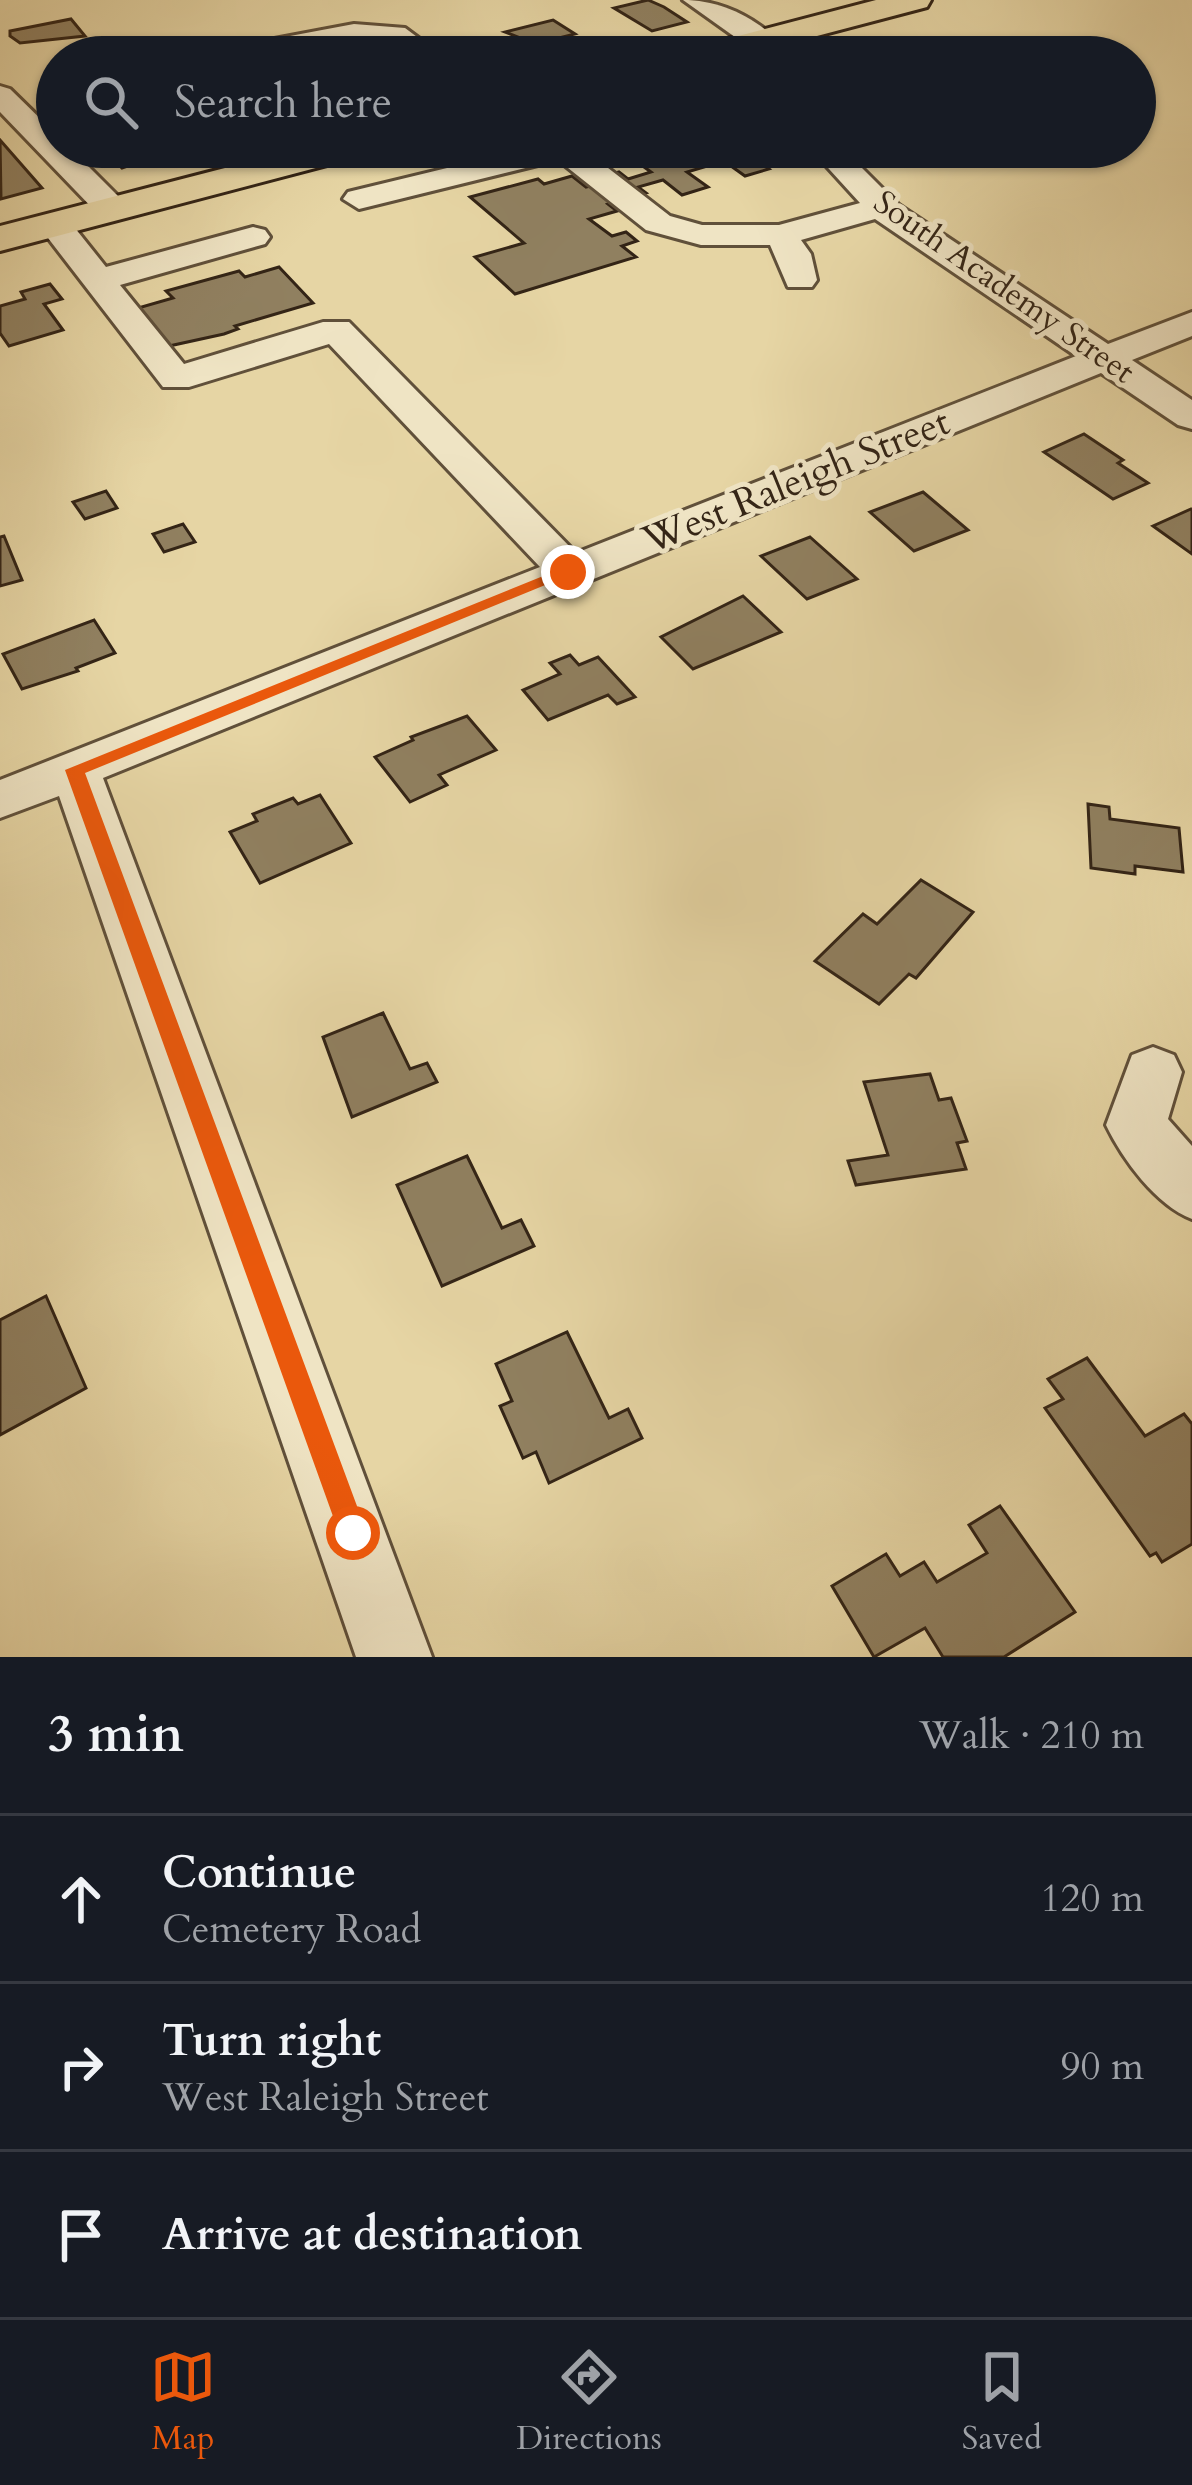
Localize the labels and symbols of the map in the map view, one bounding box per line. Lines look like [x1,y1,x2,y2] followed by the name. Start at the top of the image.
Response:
[865,180,1144,394] street label: South Academy Street
[634,395,957,567] street label: West Raleigh Street
[541,545,595,599] route end
[326,1506,380,1560] route start

